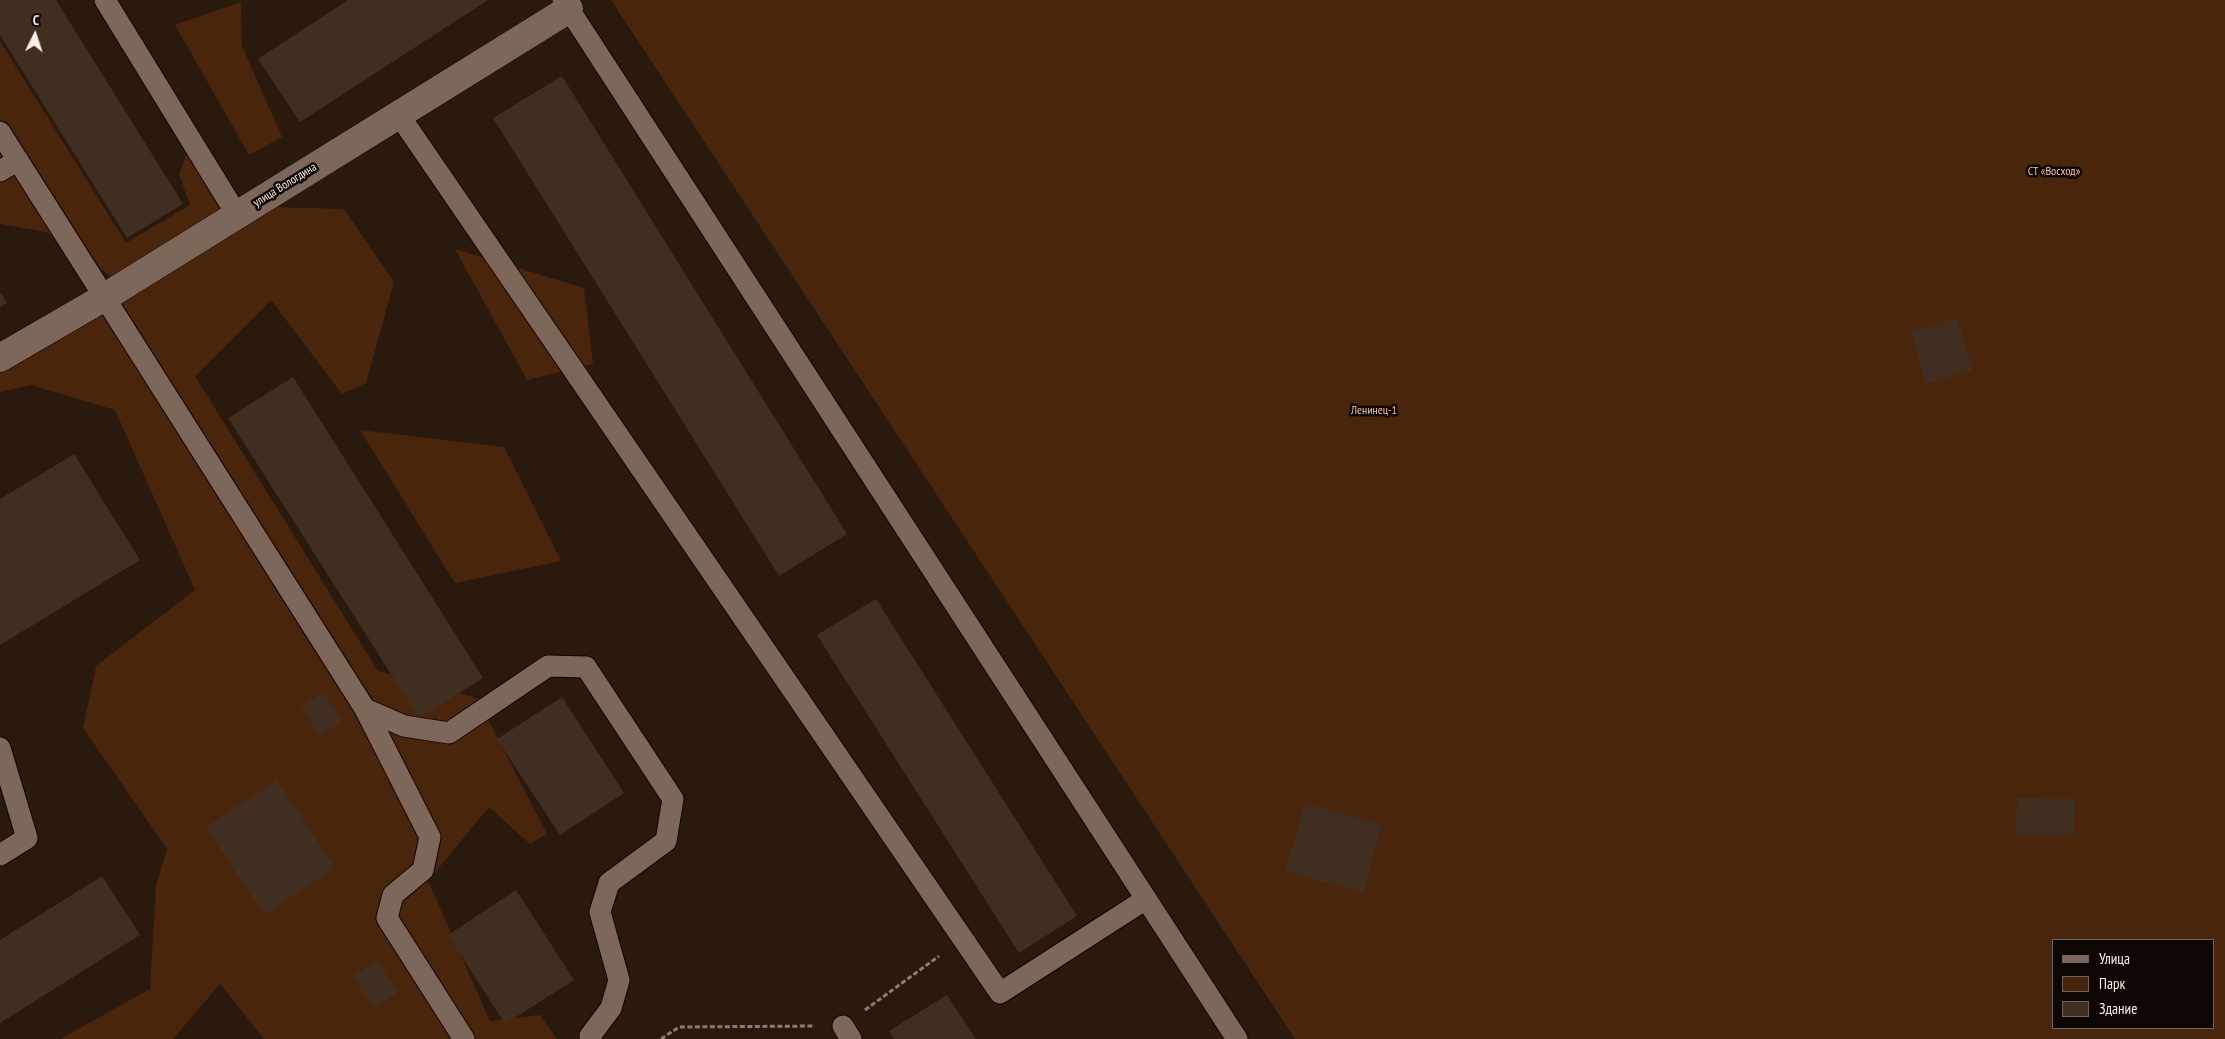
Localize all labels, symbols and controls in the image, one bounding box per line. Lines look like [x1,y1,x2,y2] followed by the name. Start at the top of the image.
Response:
[10,10,60,60] north arrow
[32,11,40,29] text: С
[251,160,319,210] street label: улица Вологдина
[2028,165,2080,179] park label: СТ «Восход»
[1351,404,1397,418] park label: Ленинец-1
[2052,939,2215,1029] legend
[2099,949,2130,968] text: Улица
[2099,974,2125,993] text: Парк
[2099,999,2137,1018] text: Здание

